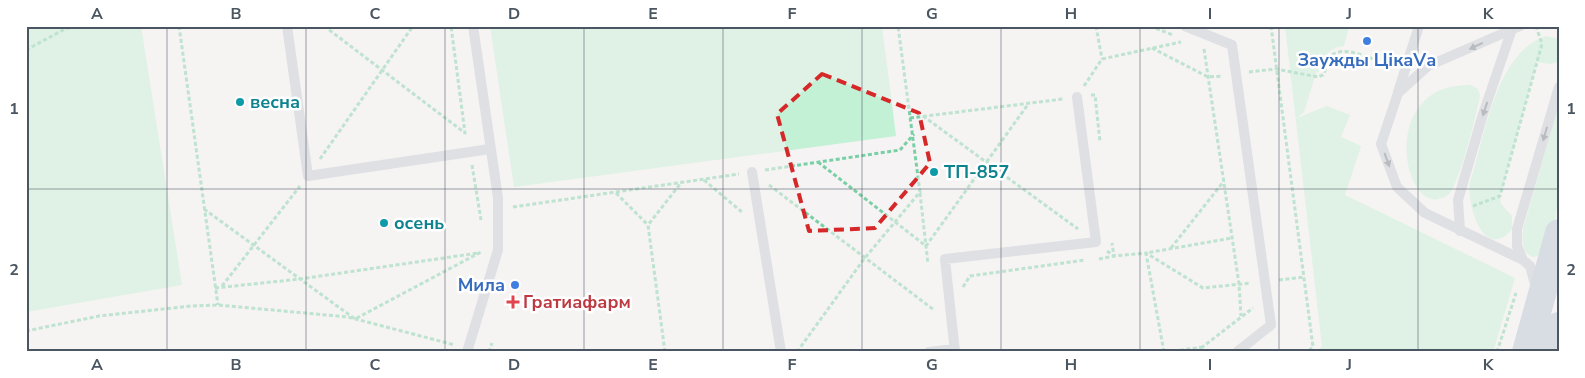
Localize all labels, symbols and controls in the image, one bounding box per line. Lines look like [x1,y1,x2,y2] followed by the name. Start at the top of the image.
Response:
[91,3,103,25] text: A
[230,3,242,25] text: B
[370,3,381,25] text: C
[508,3,520,25] text: D
[648,3,658,25] text: E
[788,3,797,25] text: F
[926,3,938,25] text: G
[1065,3,1077,25] text: H
[1208,3,1212,25] text: I
[1345,3,1352,25] text: J
[1483,3,1495,25] text: K
[1361,35,1373,47] marker: Заужды ЦікаVа
[1469,42,1483,50] one-way arrow
[1298,48,1436,72] place label: Заужды ЦікаVа
[250,90,300,114] place label: весна
[234,96,246,108] marker: весна
[9,98,19,120] text: 1
[1566,98,1576,120] text: 1
[1481,101,1488,116] one-way arrow
[1541,126,1549,141] one-way arrow
[1384,152,1391,167] one-way arrow
[944,160,1009,184] place label: ТП-857
[928,166,940,178] marker: ТП-857
[394,211,444,235] place label: осень
[378,217,390,229] marker: осень
[9,259,19,281] text: 2
[1566,259,1576,281] text: 2
[458,273,505,297] place label: Мила
[509,279,521,291] marker: Мила
[523,290,631,314] place label: Гратиафарм
[507,296,519,308] marker: Гратиафарм
[91,354,103,376] text: A
[230,354,242,376] text: B
[370,354,381,376] text: C
[508,354,520,376] text: D
[648,354,658,376] text: E
[788,354,797,376] text: F
[926,354,938,376] text: G
[1065,354,1077,376] text: H
[1208,354,1212,376] text: I
[1345,354,1352,376] text: J
[1483,354,1495,376] text: K

